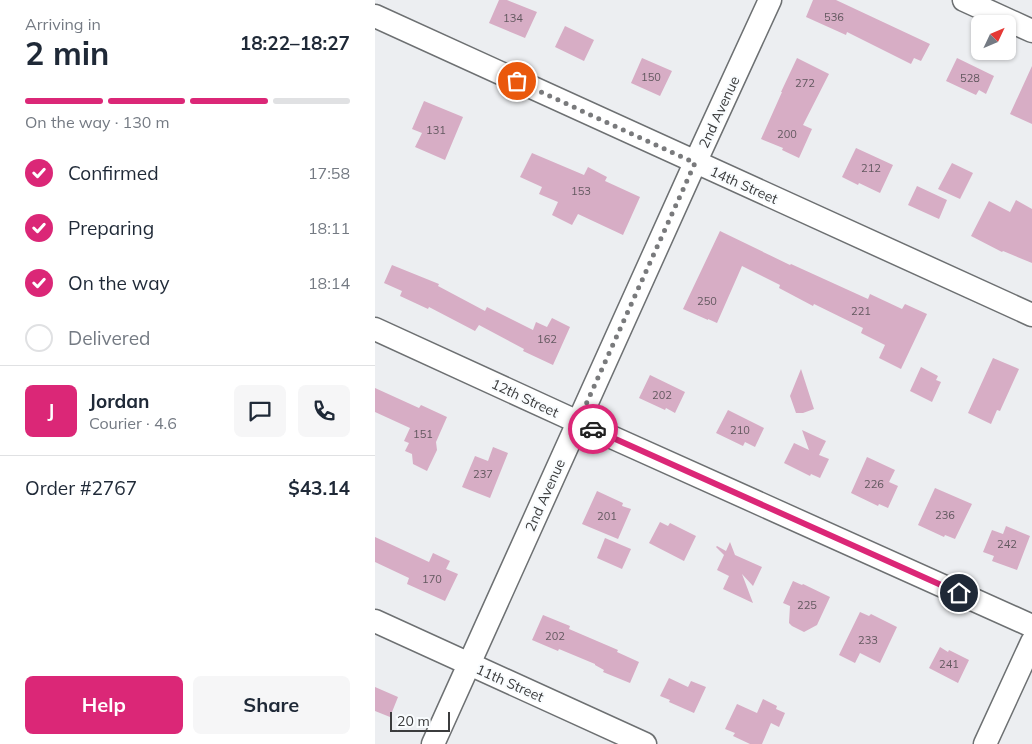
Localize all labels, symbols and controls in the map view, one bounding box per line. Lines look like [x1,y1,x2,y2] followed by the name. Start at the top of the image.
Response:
[824,10,844,24] house number: 536
[503,11,523,25] house number: 134
[25,14,101,34] text: Arriving in
[971,15,1016,60] north arrow
[971,15,1016,60] map controls
[240,31,350,55] text: 18:22–18:27
[25,33,109,73] text: 2 min
[496,60,538,102] pin
[503,67,531,95] icon: bag
[641,70,661,84] house number: 150
[960,71,980,85] house number: 528
[694,73,744,151] street label: 2nd Avenue
[795,76,815,90] house number: 272
[25,112,170,132] text: On the way · 130 m
[426,123,446,137] house number: 131
[777,127,797,141] house number: 200
[25,159,53,187] icon: check
[68,161,159,185] text: Confirmed
[861,161,881,175] house number: 212
[707,162,781,208] street label: 14th Street
[308,163,350,183] text: 17:58
[571,184,591,198] house number: 153
[25,214,53,242] icon: check
[68,216,154,240] text: Preparing
[308,218,350,238] text: 18:11
[25,269,53,297] icon: check
[68,271,170,295] text: On the way
[308,273,350,293] text: 18:14
[697,294,717,308] house number: 250
[851,304,871,318] house number: 221
[68,326,150,350] text: Delivered
[537,332,557,346] house number: 162
[488,375,562,421] street label: 12th Street
[234,385,286,437] button: chat
[298,385,350,437] button: phone
[652,388,672,402] house number: 202
[89,389,149,413] text: Jordan
[48,399,54,423] text: J
[568,404,618,454] courier
[89,413,177,433] text: Courier · 4.6
[579,415,607,443] icon: car
[730,423,750,437] house number: 210
[413,427,433,441] house number: 151
[521,456,569,534] street label: 2nd Avenue
[473,467,493,481] house number: 237
[25,476,137,500] text: Order #2767
[288,476,350,500] text: $43.14
[864,477,884,491] house number: 226
[935,508,955,522] house number: 236
[597,509,617,523] house number: 201
[997,537,1017,551] house number: 242
[422,572,442,586] house number: 170
[938,572,980,614] pin
[945,579,973,607] icon: home
[797,598,817,612] house number: 225
[545,629,565,643] house number: 202
[858,633,878,647] house number: 233
[939,657,959,671] house number: 241
[473,660,547,706] street label: 11th Street
[25,676,183,734] button: Help
[193,676,350,734] button: Share
[390,709,450,732] scale bar
[397,712,430,730] text: 20 m

